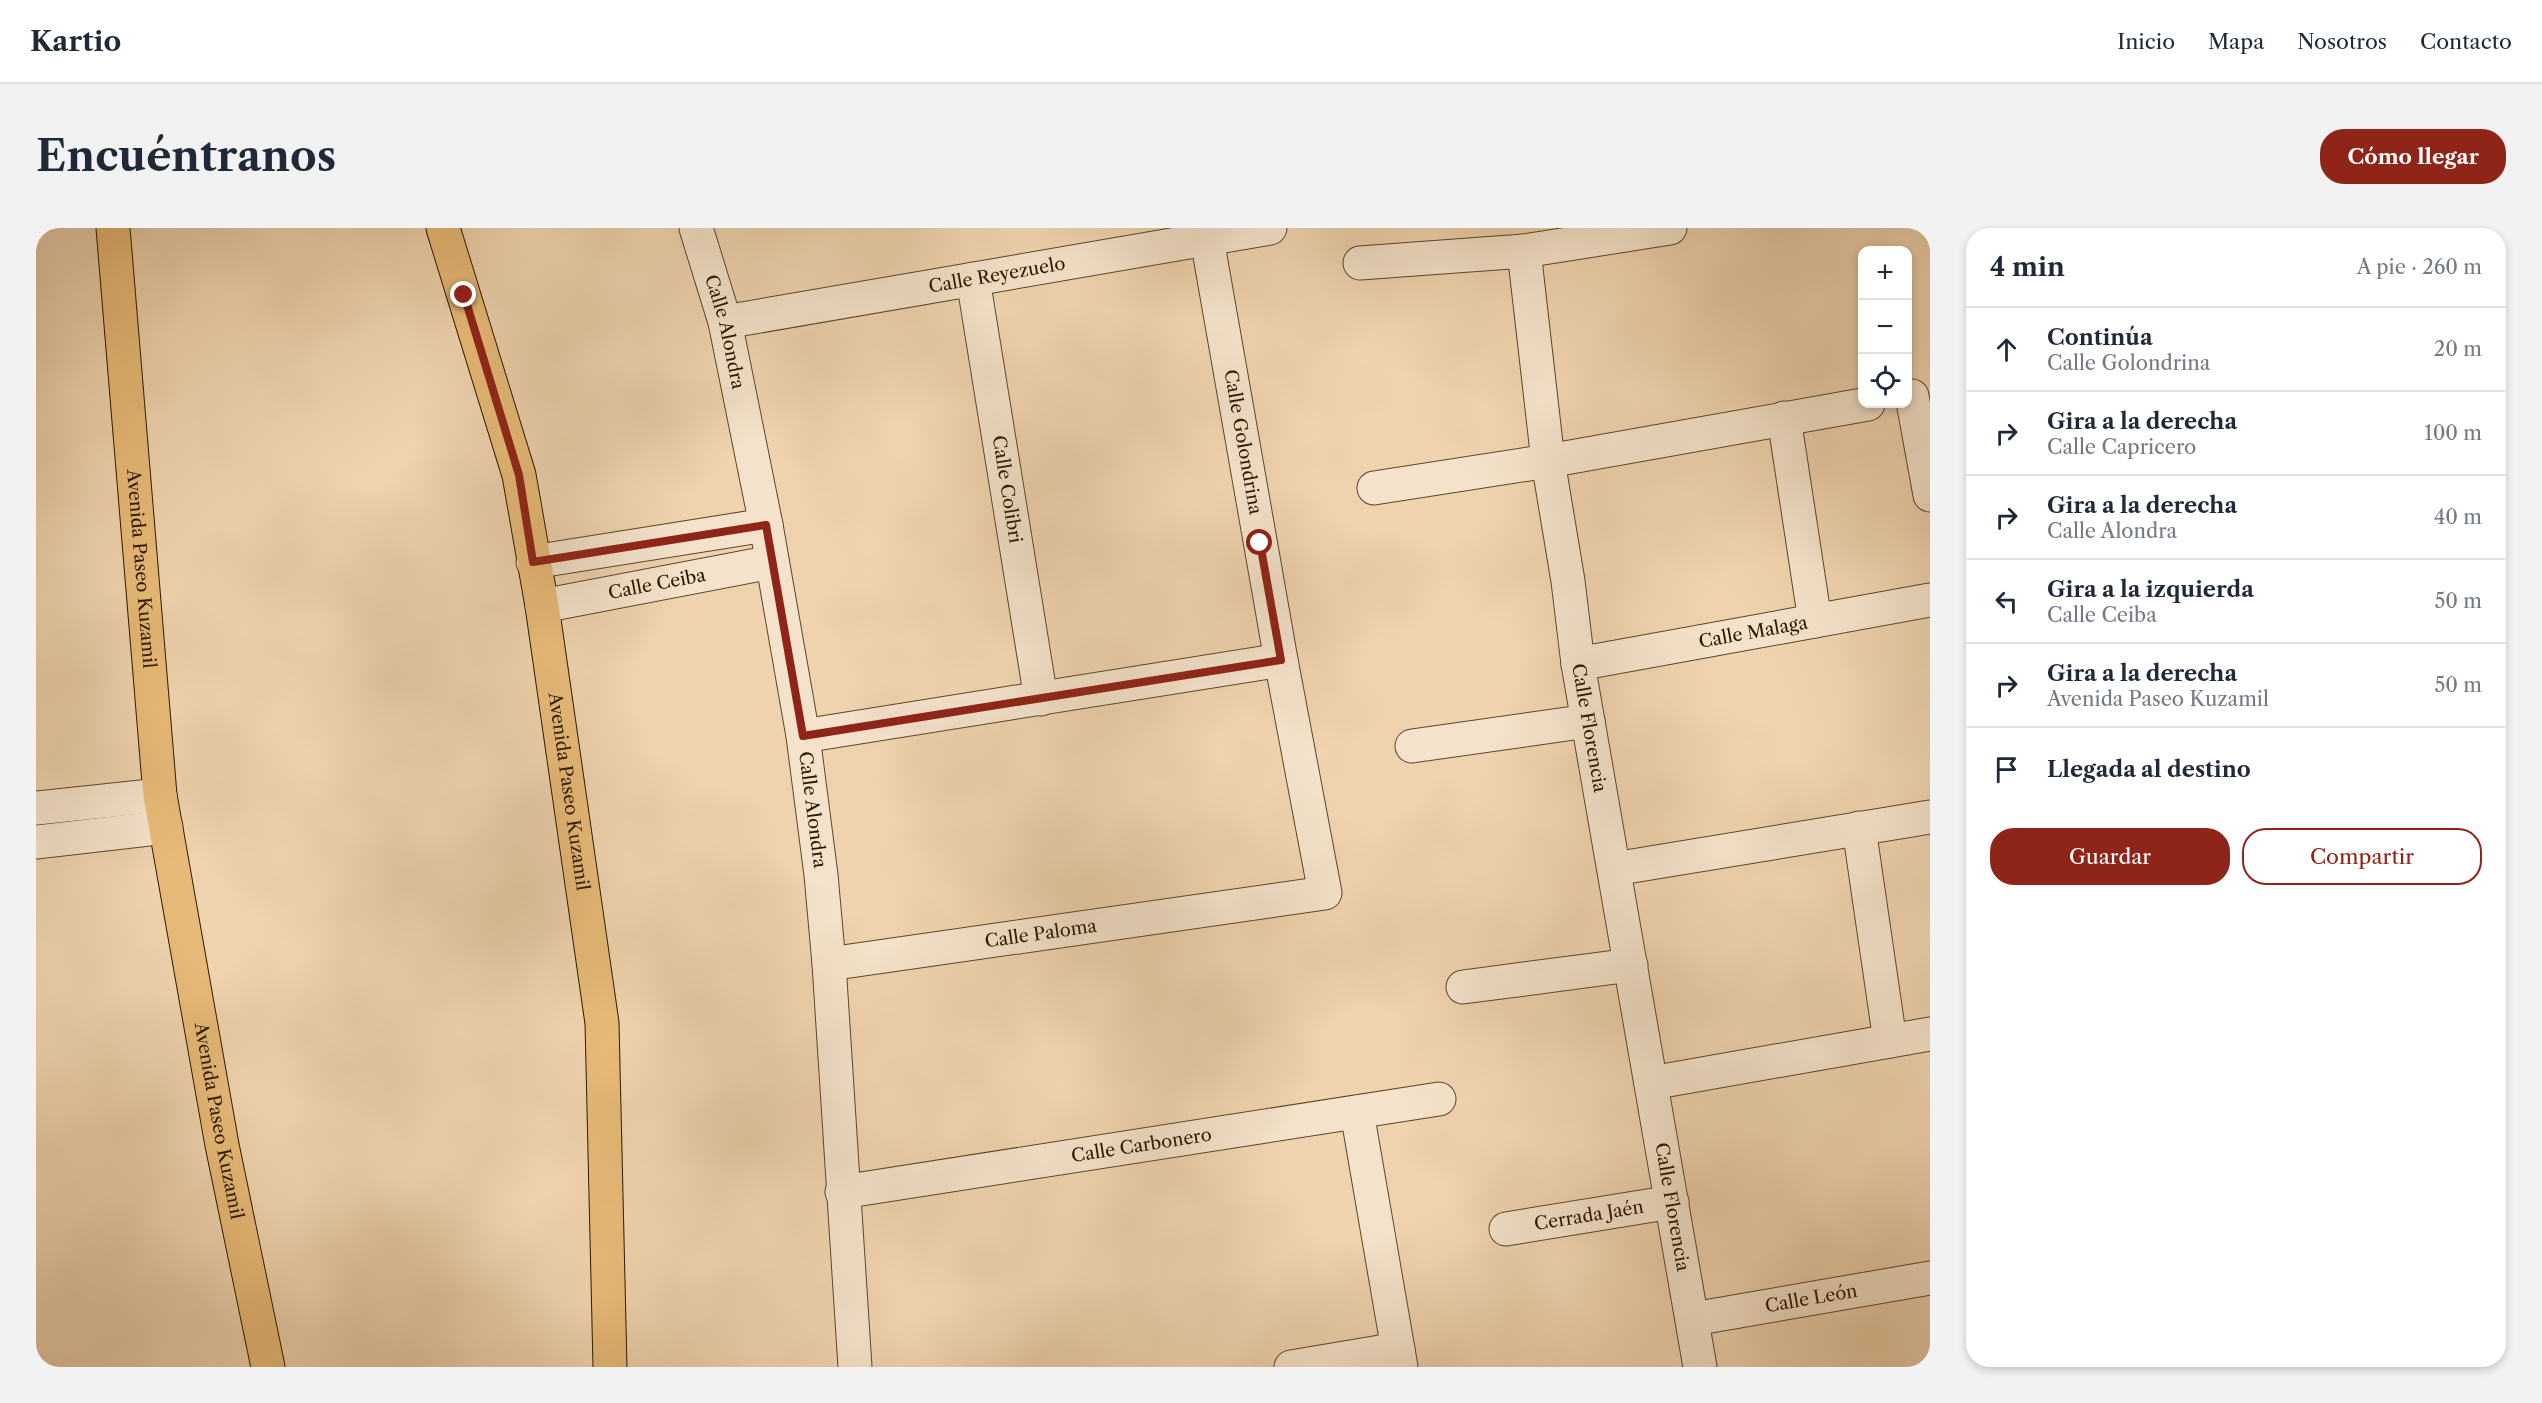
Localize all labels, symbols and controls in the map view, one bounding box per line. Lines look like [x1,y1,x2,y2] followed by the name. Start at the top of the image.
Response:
[30,24,121,58] text: Kartio
[2117,29,2175,54] text: Inicio
[2208,29,2264,54] text: Mapa
[2297,29,2387,54] text: Nosotros
[2420,29,2512,54] text: Contacto
[2320,129,2506,184] button: Cómo llegar
[36,130,336,182] text: Encuéntranos
[1858,246,1912,408] map controls
[1858,246,1912,300] button: +
[1990,251,2065,283] text: 4 min
[927,252,1067,298] street label: Calle Reyezuelo
[2357,255,2482,279] text: A pie · 260 m
[700,272,749,392] street label: Calle Alondra
[450,281,476,307] route end
[1858,300,1912,354] button: −
[2047,324,2153,351] text: Continúa
[1990,333,2023,366] icon: ahead
[2434,337,2482,361] text: 20 m
[2047,351,2210,375] text: Calle Golondrina
[1858,354,1912,408] button: locate
[1219,368,1267,517] street label: Calle Golondrina
[2047,408,2237,435] text: Gira a la derecha
[1990,417,2023,450] icon: right
[2424,421,2482,445] text: 100 m
[987,434,1027,545] street label: Calle Colibri
[2047,435,2196,459] text: Calle Capricero
[122,467,160,669] street label: Avenida Paseo Kuzamil
[2047,492,2237,519] text: Gira a la derecha
[1990,501,2023,534] icon: right
[2434,505,2482,529] text: 40 m
[2047,519,2177,543] text: Calle Alondra
[1246,529,1272,555] route start
[606,564,708,604] street label: Calle Ceiba
[2047,576,2254,603] text: Gira a la izquierda
[1990,585,2023,618] icon: left
[2435,589,2482,613] text: 50 m
[2047,603,2157,627] text: Calle Ceiba
[1697,611,1810,653] street label: Calle Malaga
[2047,660,2237,687] text: Gira a la derecha
[1567,662,1611,795] street label: Calle Florencia
[1990,669,2023,702] icon: right
[2435,673,2482,697] text: 50 m
[2047,687,2269,711] text: Avenida Paseo Kuzamil
[543,690,594,892] street label: Avenida Paseo Kuzamil
[794,750,831,870] street label: Calle Alondra
[1990,753,2023,786] icon: arrive
[2047,756,2251,783] text: Llegada al destino
[1990,828,2230,885] button: Guardar
[2242,828,2482,885] button: Compartir
[983,915,1099,953] street label: Calle Paloma
[189,1020,248,1221] street label: Avenida Paseo Kuzamil
[1070,1124,1213,1167] street label: Calle Carbonero
[1650,1141,1694,1273] street label: Calle Florencia
[1533,1196,1645,1235] street label: Cerrada Jaén
[1763,1280,1859,1317] street label: Calle León

